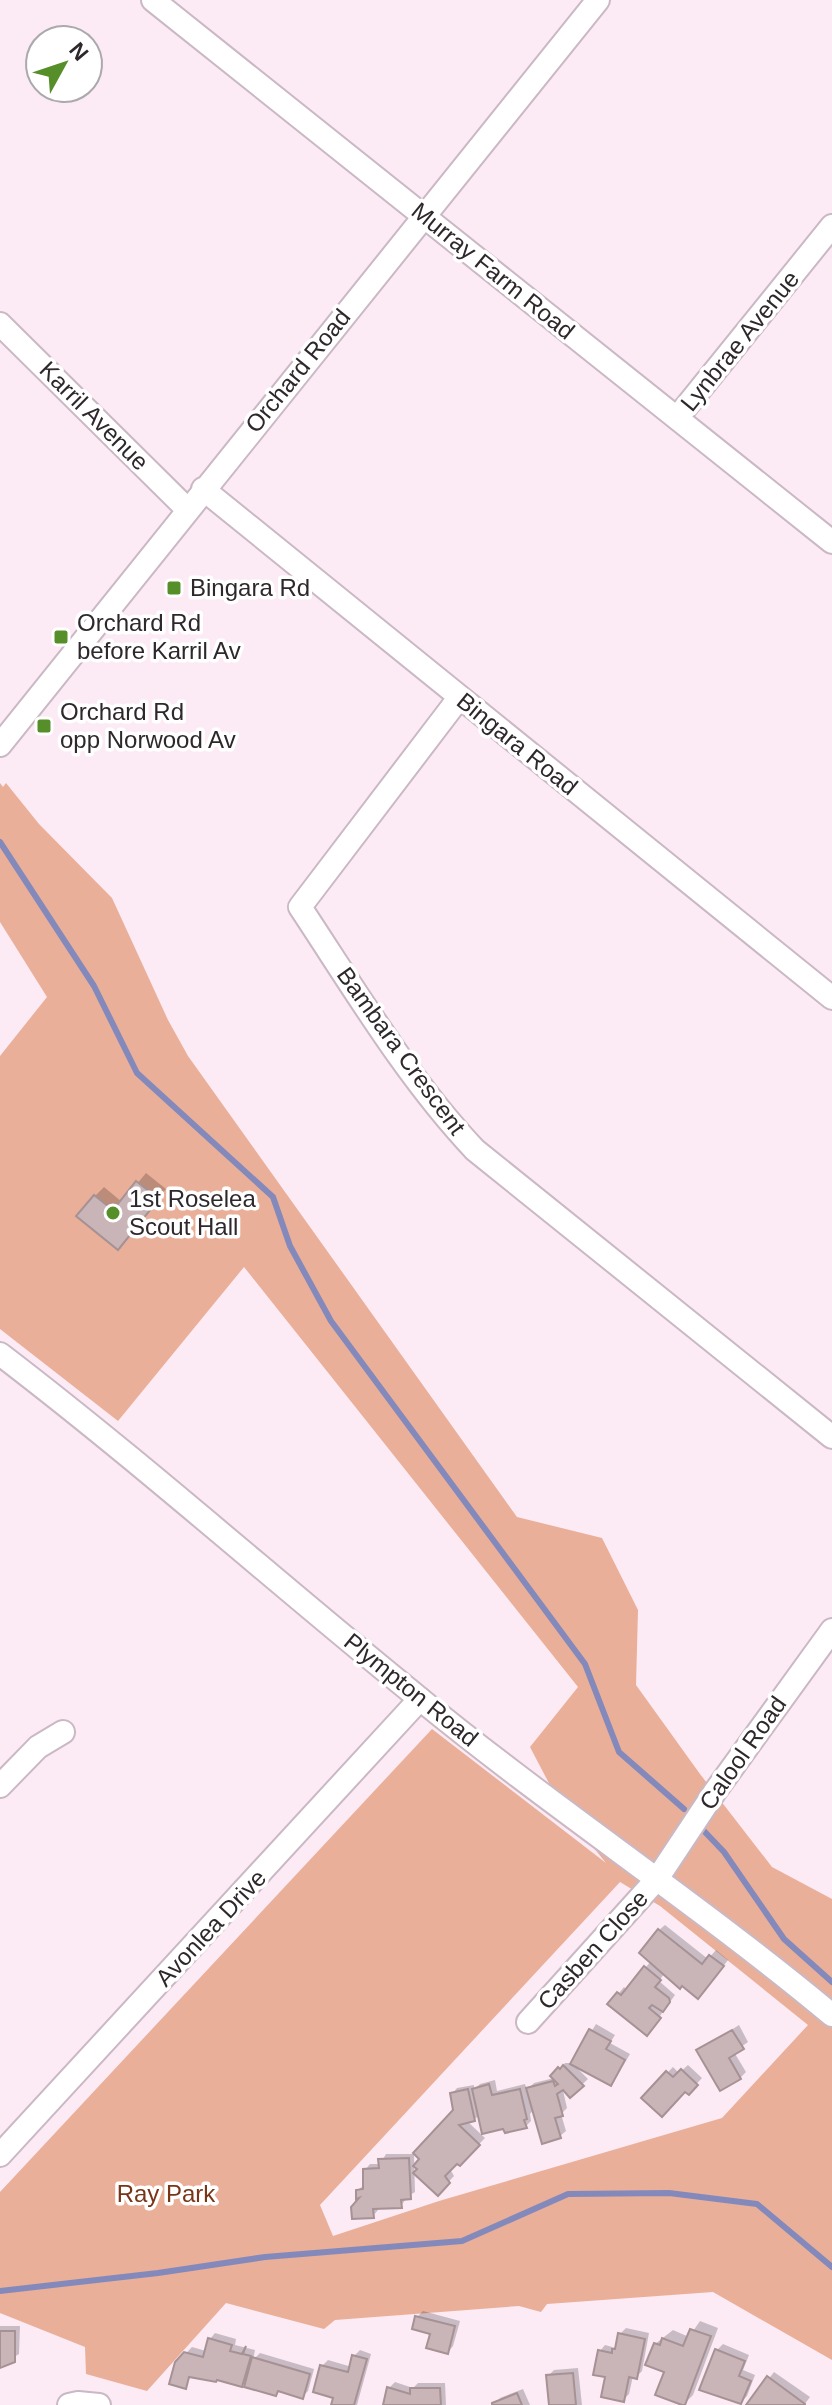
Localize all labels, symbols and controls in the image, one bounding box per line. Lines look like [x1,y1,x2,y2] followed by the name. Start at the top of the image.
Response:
[24,24,104,104] north arrow
[64,37,94,66] text: N
[407,197,580,344] street label: Murray Farm Road
[675,265,804,416] street label: Lynbrae Avenue
[240,304,356,438] street label: Orchard Road
[34,356,154,476] street label: Karril Avenue
[190,574,310,601] place label: Bingara Rd
[165,579,183,597] marker: Bingara Rd
[77,609,241,664] place label: Orchard Rd before Karril Av
[52,628,70,646] marker: Orchard Rd before Karril Av
[452,687,583,800] street label: Bingara Road
[60,698,236,753] place label: Orchard Rd opp Norwood Av
[35,717,53,735] marker: Orchard Rd opp Norwood Av
[332,962,471,1140] street label: Bambara Crescent
[129,1185,256,1240] place label: 1st Roselea Scout Hall
[104,1204,122,1222] marker: 1st Roselea Scout Hall
[339,1627,484,1752] street label: Plympton Road
[694,1691,792,1815] street label: Calool Road
[150,1864,271,1991] street label: Avonlea Drive
[532,1885,653,2015] street label: Casben Close
[117,2180,216,2207] park label: Ray Park

